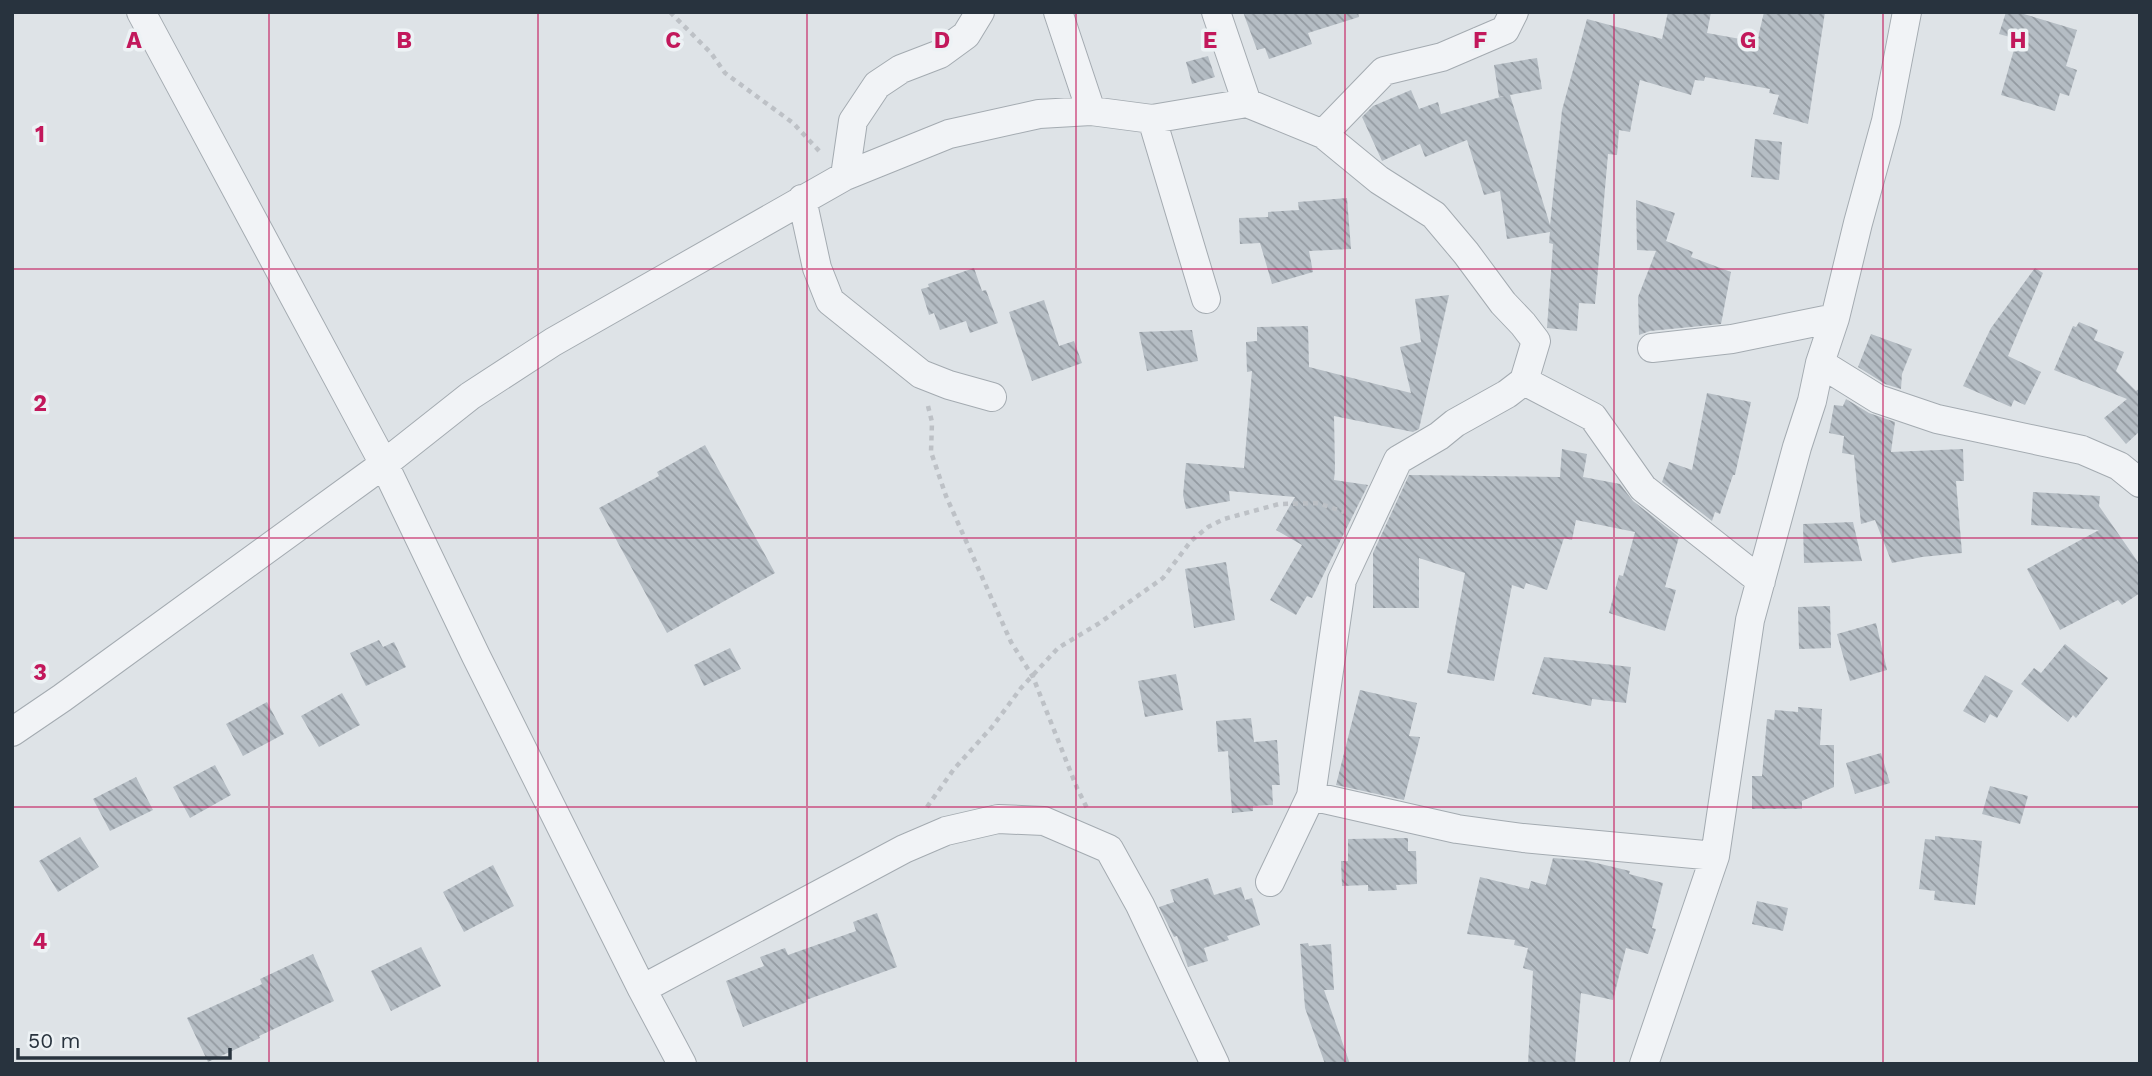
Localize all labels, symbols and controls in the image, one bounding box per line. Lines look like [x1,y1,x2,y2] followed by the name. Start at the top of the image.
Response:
[126,27,142,54] text: A
[396,27,412,54] text: B
[665,27,681,54] text: C
[934,27,950,54] text: D
[1203,27,1217,54] text: E
[1473,27,1487,54] text: F
[1740,27,1756,54] text: G
[2009,27,2027,54] text: H
[35,121,45,148] text: 1
[33,390,47,417] text: 2
[33,659,47,686] text: 3
[33,928,48,955] text: 4
[18,1016,229,1060] scale bar
[28,1028,80,1053] text: 50 m

